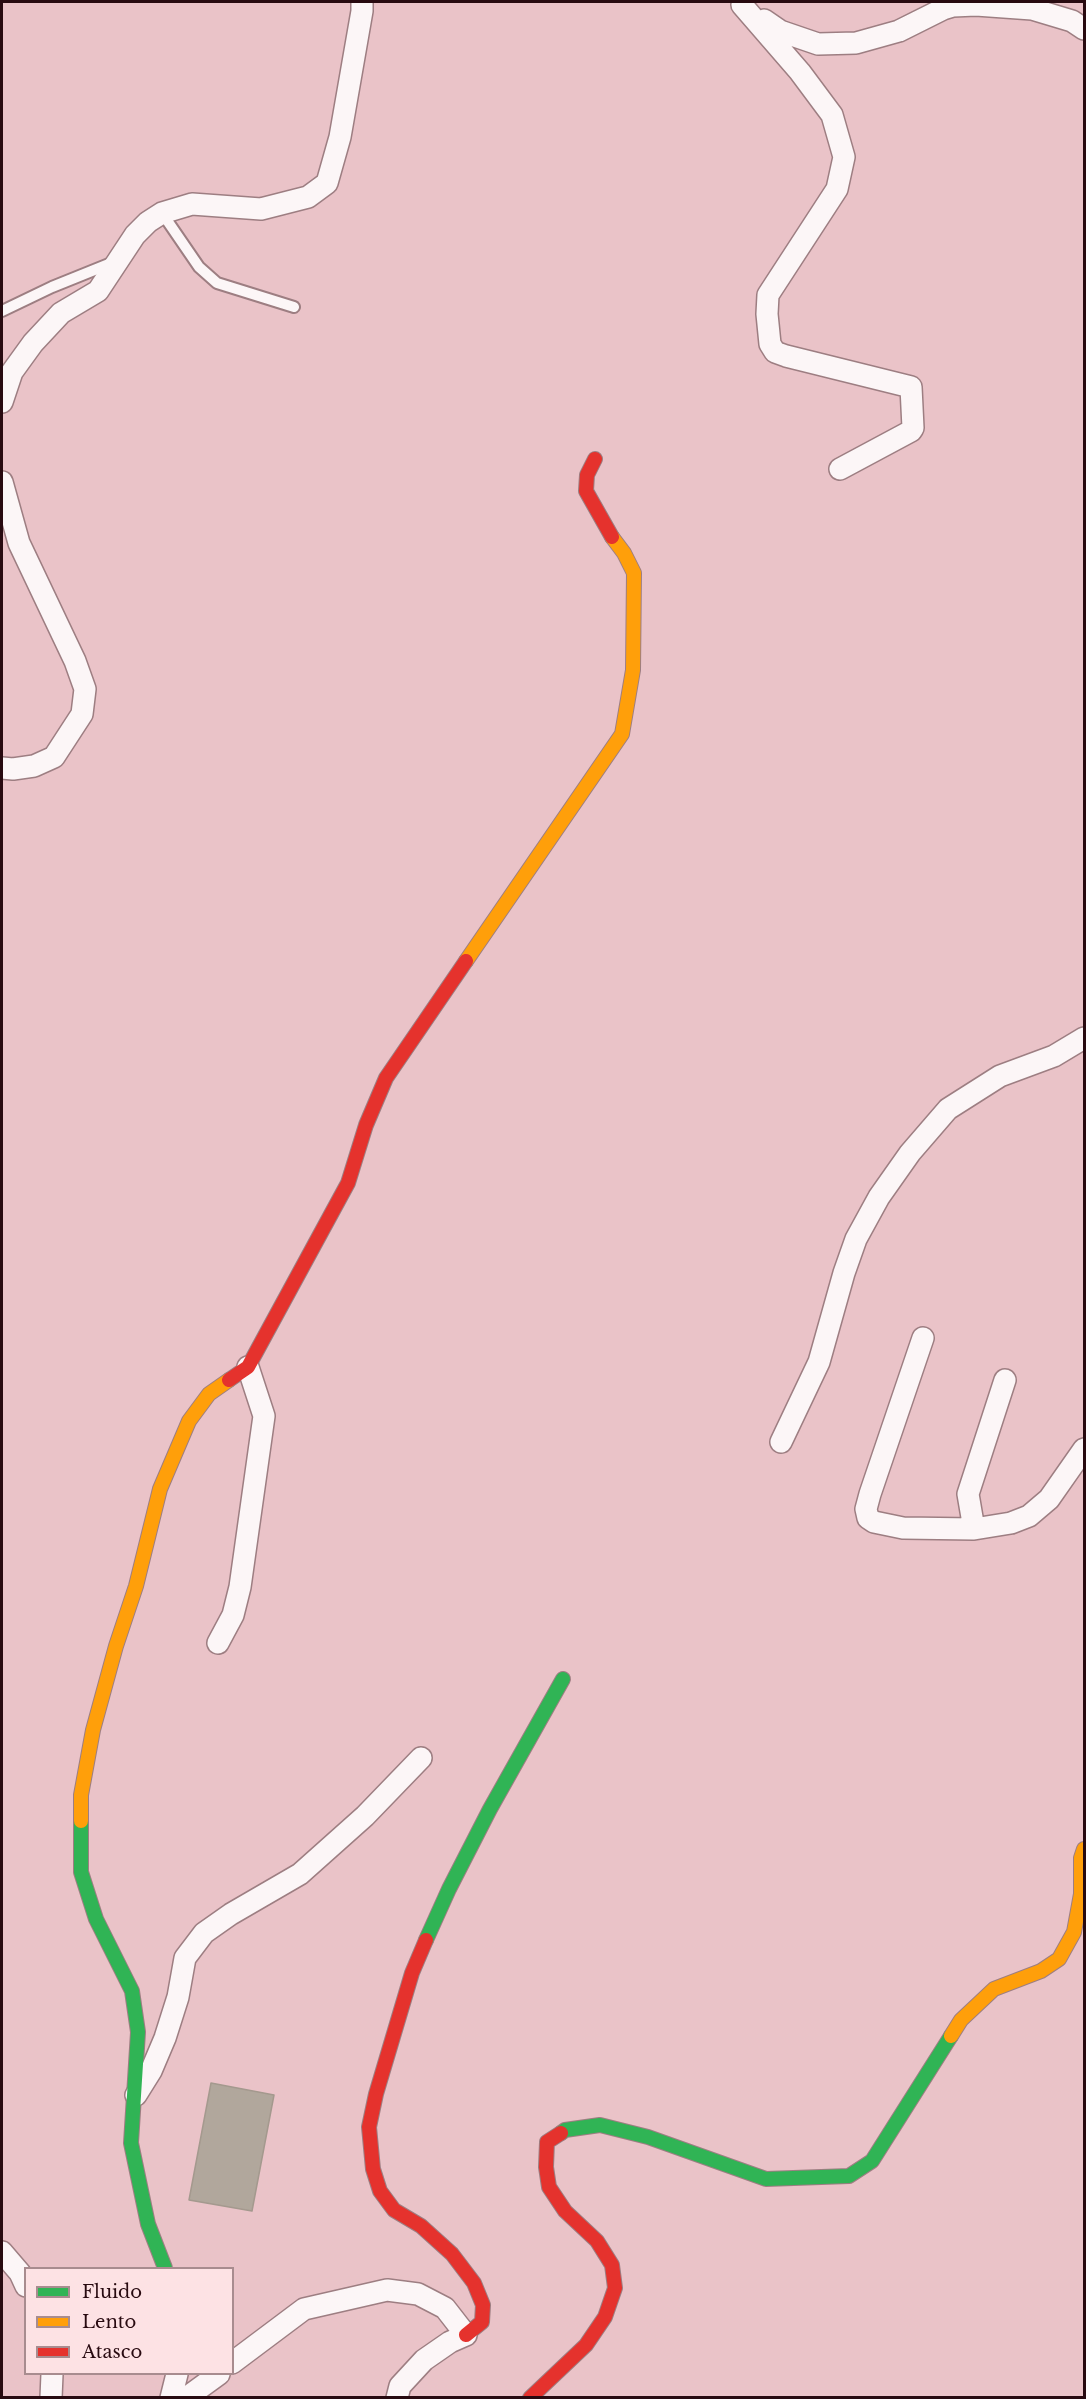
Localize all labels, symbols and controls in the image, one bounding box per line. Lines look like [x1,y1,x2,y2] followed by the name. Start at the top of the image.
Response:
[24,2267,234,2375] legend
[82,2281,142,2303] text: Fluido
[82,2311,136,2333] text: Lento
[82,2341,142,2363] text: Atasco

